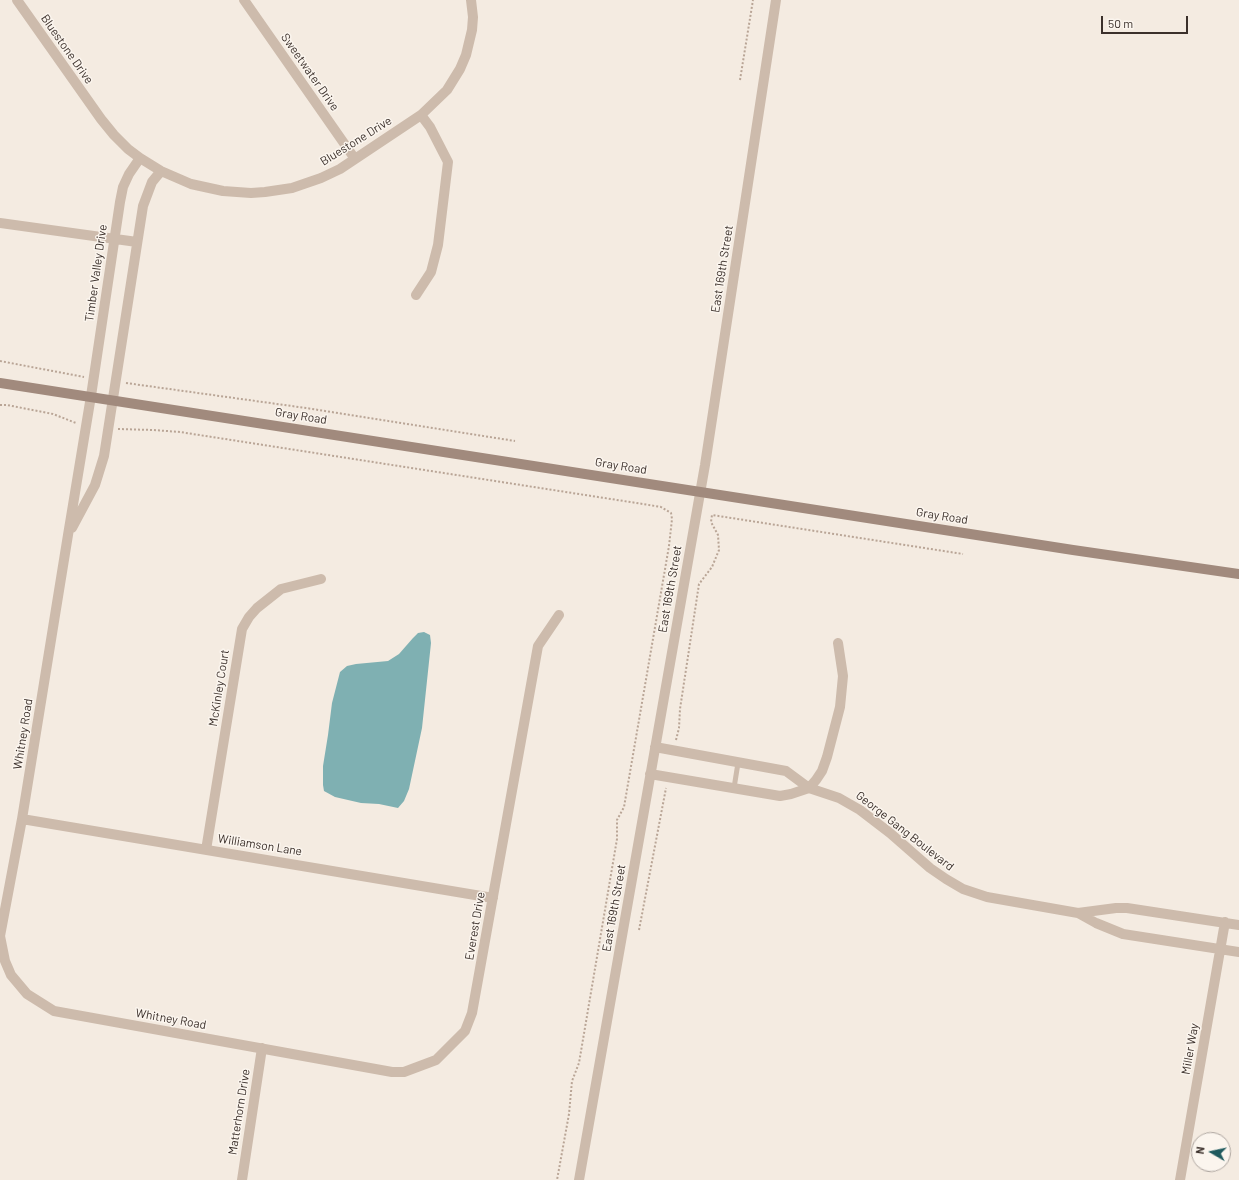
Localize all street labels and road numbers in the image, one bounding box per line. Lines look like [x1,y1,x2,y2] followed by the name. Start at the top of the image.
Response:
[38,12,96,86] street label: Bluestone Drive
[278,31,342,113] street label: Sweetwater Drive
[318,113,394,169] street label: Bluestone Drive
[82,223,110,323] street label: Timber Valley Drive
[708,224,736,314] street label: East 169th Street
[274,405,328,427] street label: Gray Road
[594,455,648,477] street label: Gray Road
[915,505,969,527] street label: Gray Road
[655,544,685,634] street label: East 169th Street
[206,648,232,728] street label: McKinley Court
[10,698,36,770] street label: Whitney Road
[853,788,957,874] street label: George Gang Boulevard
[217,831,303,859] street label: Williamson Lane
[599,863,629,953] street label: East 169th Street
[462,891,488,961] street label: Everest Drive
[135,1006,207,1032] street label: Whitney Road
[1178,1022,1202,1076] street label: Miller Way
[225,1068,253,1156] street label: Matterhorn Drive

